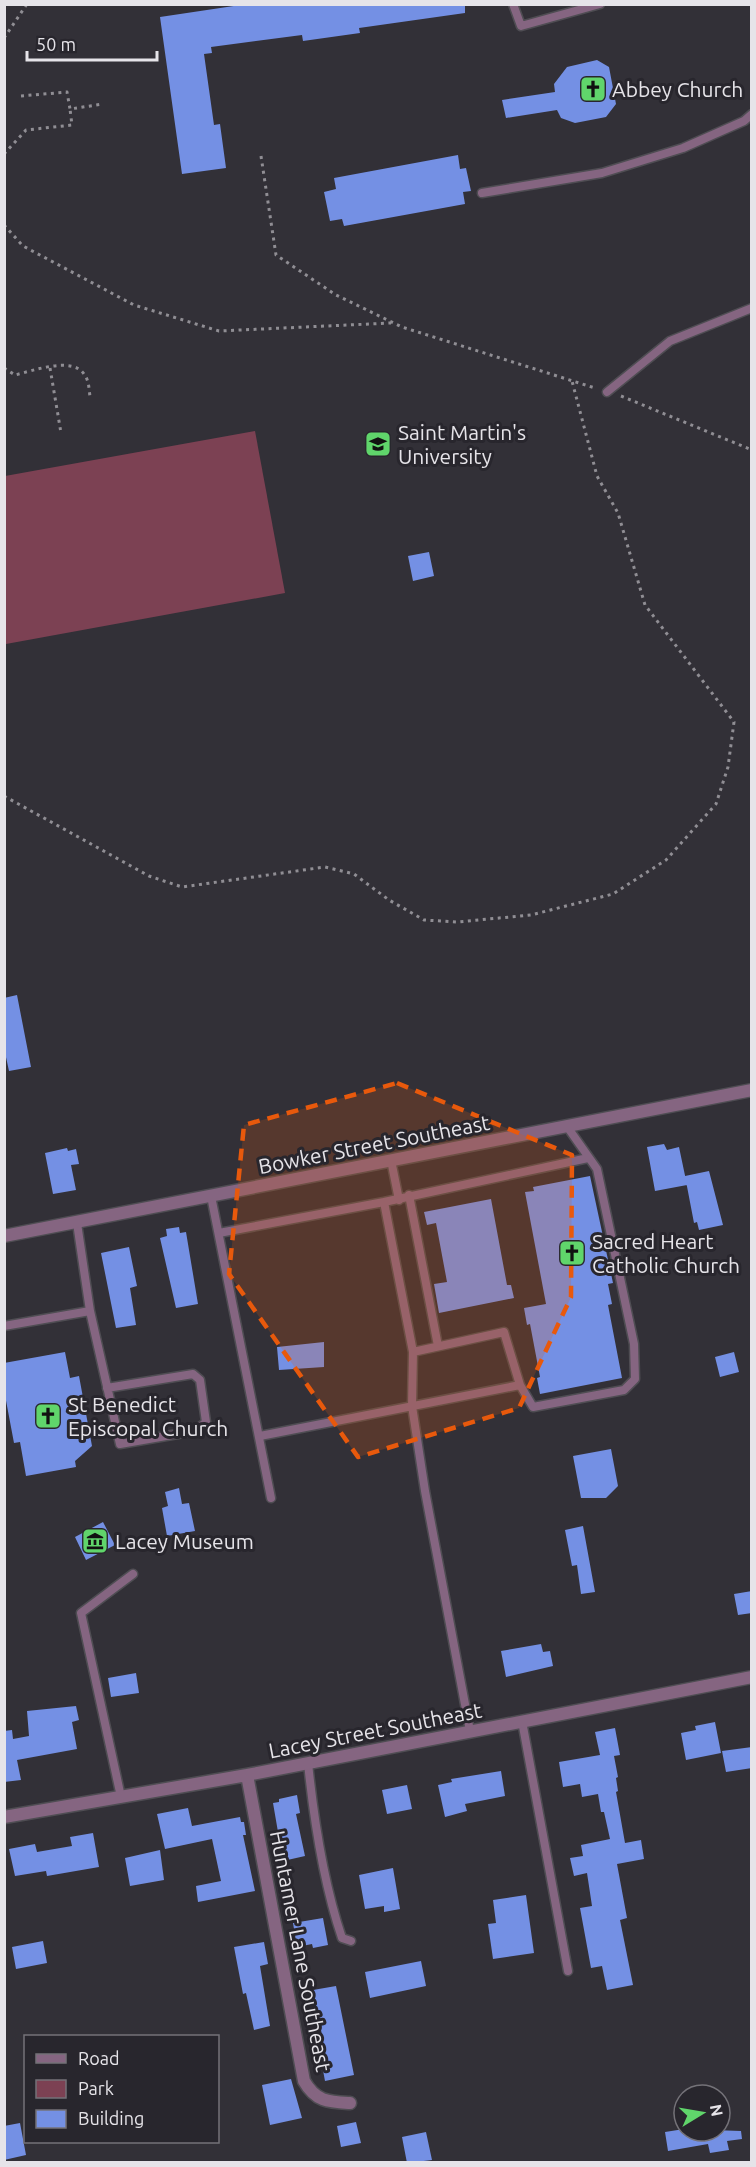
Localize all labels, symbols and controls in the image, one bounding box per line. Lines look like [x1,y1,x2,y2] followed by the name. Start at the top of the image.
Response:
[27,24,158,62] scale bar
[36,34,76,54] text: 50 m
[578,74,608,104] church icon: Abbey Church
[612,77,743,101] place label: Abbey Church
[398,420,526,468] place label: Saint Martin's University
[363,429,393,459] school or university icon: Saint Martin's University
[256,1110,492,1178] street label: Bowker Street Southeast
[592,1229,740,1277] place label: Sacred Heart Catholic Church
[557,1238,587,1268] church icon: Sacred Heart Catholic Church
[68,1392,228,1440] place label: St Benedict Episcopal Church
[33,1401,63,1431] church icon: St Benedict Episcopal Church
[80,1526,110,1556] museum icon: Lacey Museum
[115,1529,254,1553] place label: Lacey Museum
[266,1698,484,1762] street label: Lacey Street Southeast
[266,1828,336,2074] street label: Huntamer Lane Southeast
[24,2035,219,2143] legend
[78,2048,120,2068] text: Road
[78,2078,114,2098] text: Park
[672,2083,732,2143] north arrow
[707,2103,727,2118] text: N
[78,2108,144,2128] text: Building

